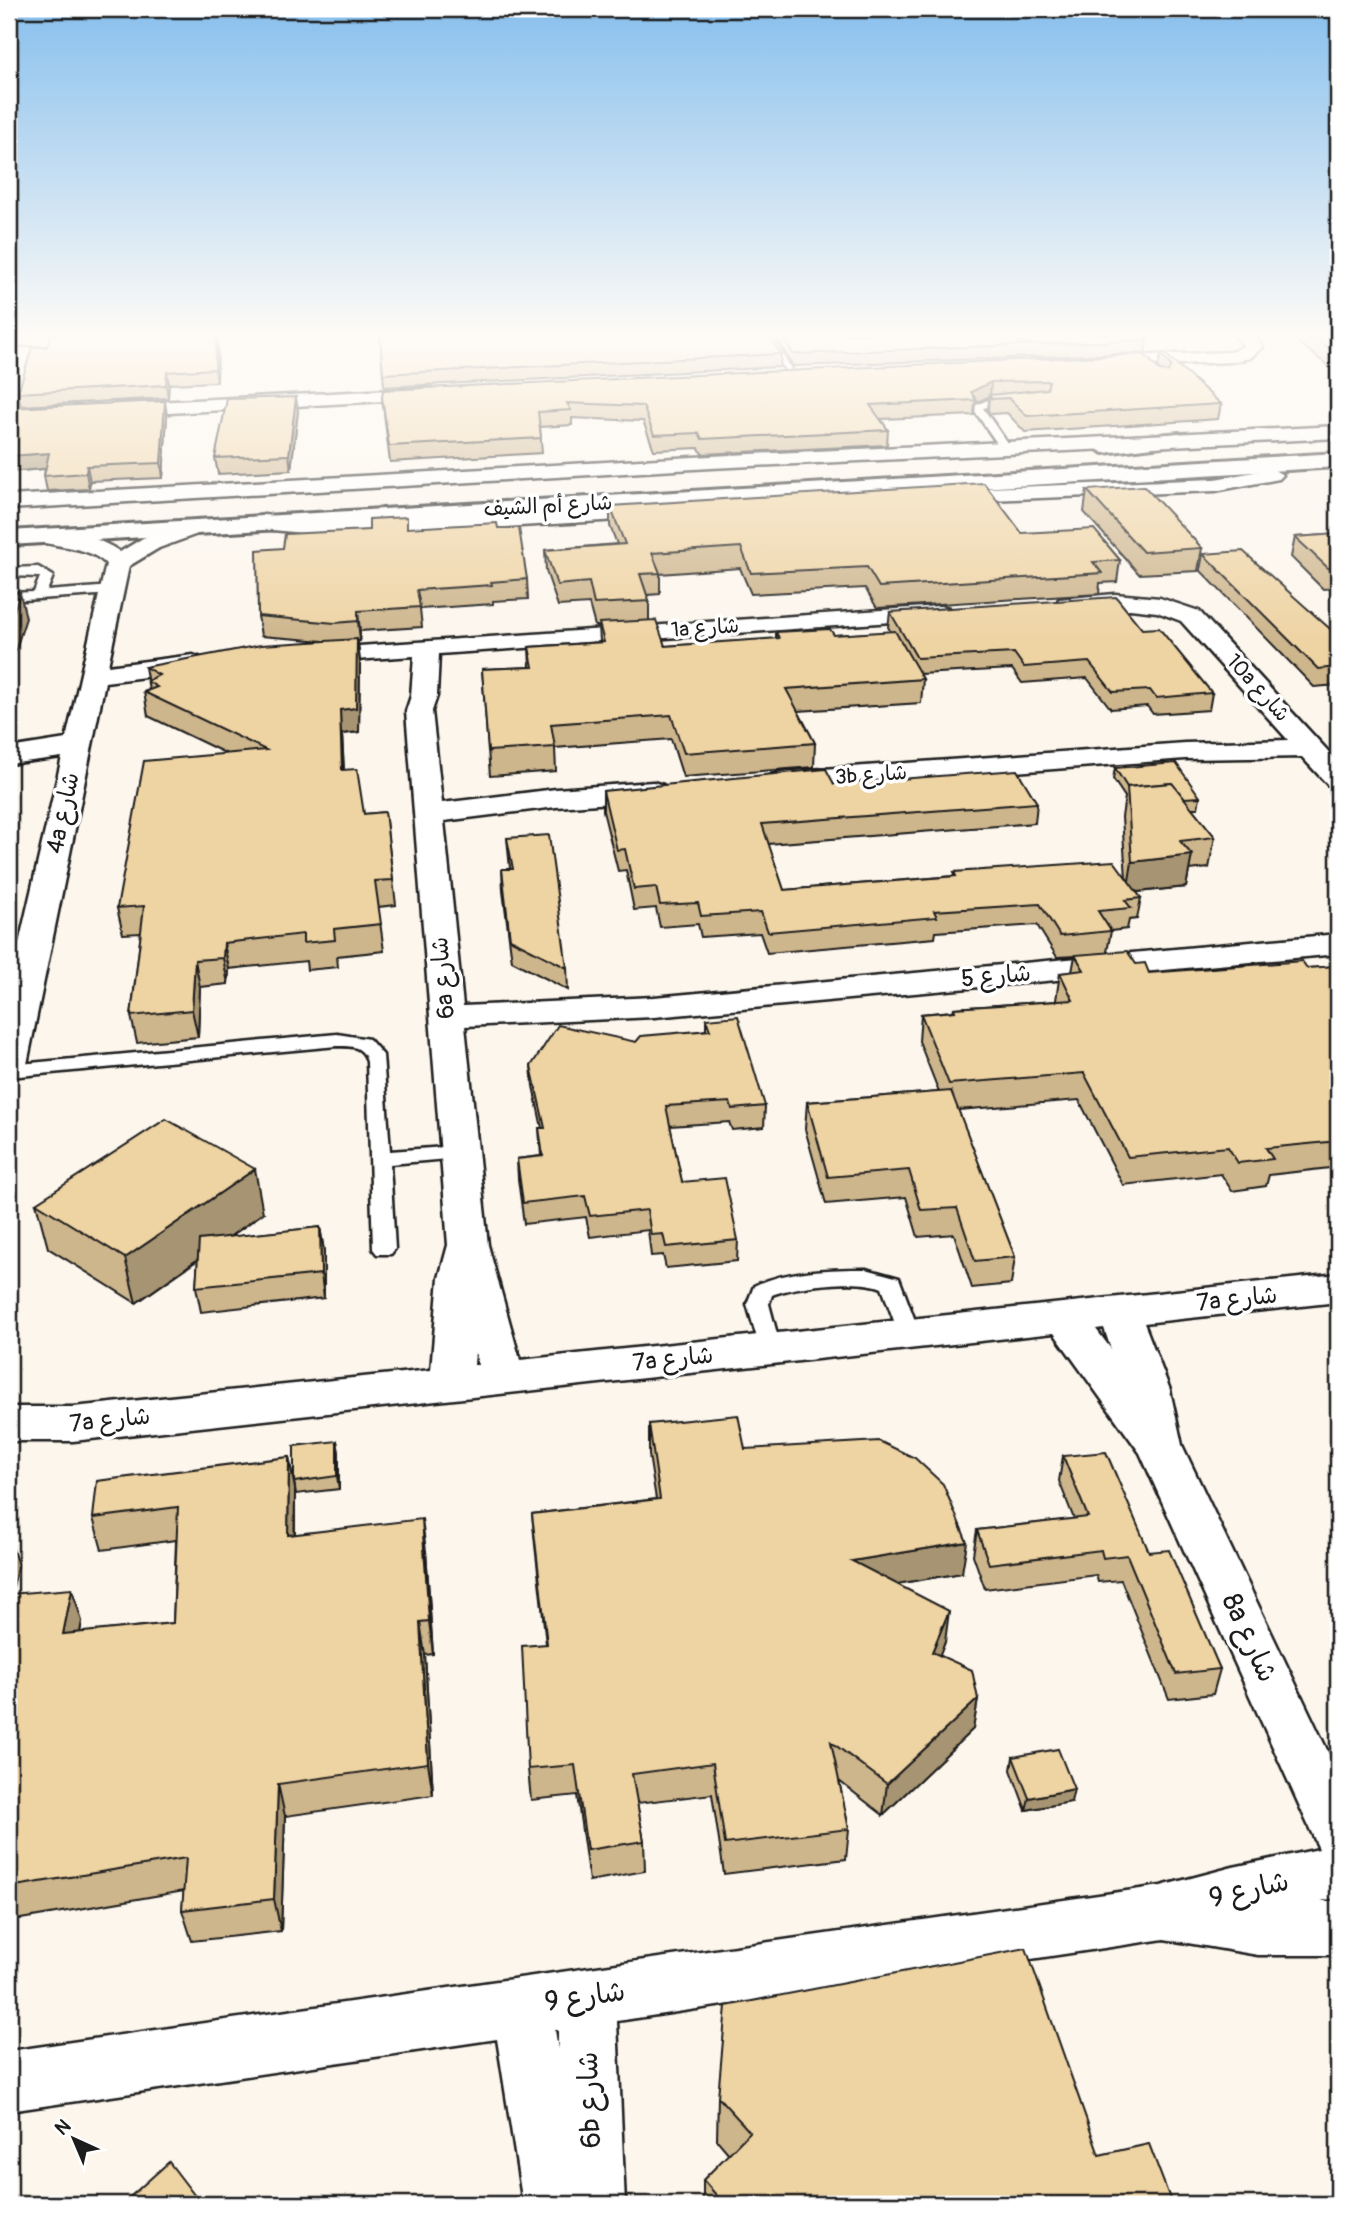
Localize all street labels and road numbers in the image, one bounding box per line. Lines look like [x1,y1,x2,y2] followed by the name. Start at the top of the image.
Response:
[483,489,613,525] street label: شارع أم الشيف
[670,612,740,645] street label: 1a شارع
[1220,648,1296,728] street label: 10a شارع
[834,759,908,792] street label: 3b شارع
[40,770,88,857] street label: 4a شارع
[425,936,463,1020] street label: 6a شارع
[960,958,1032,995] street label: شارع 5
[1195,1280,1279,1320] street label: 7a شارع
[631,1340,715,1380] street label: 7a شارع
[68,1401,152,1441] street label: 7a شارع
[1212,1588,1285,1688] street label: 8a شارع
[1206,1864,1293,1917] street label: شارع 9
[542,1974,628,2021] street label: شارع 9
[571,2051,610,2149] street label: 6b شارع

